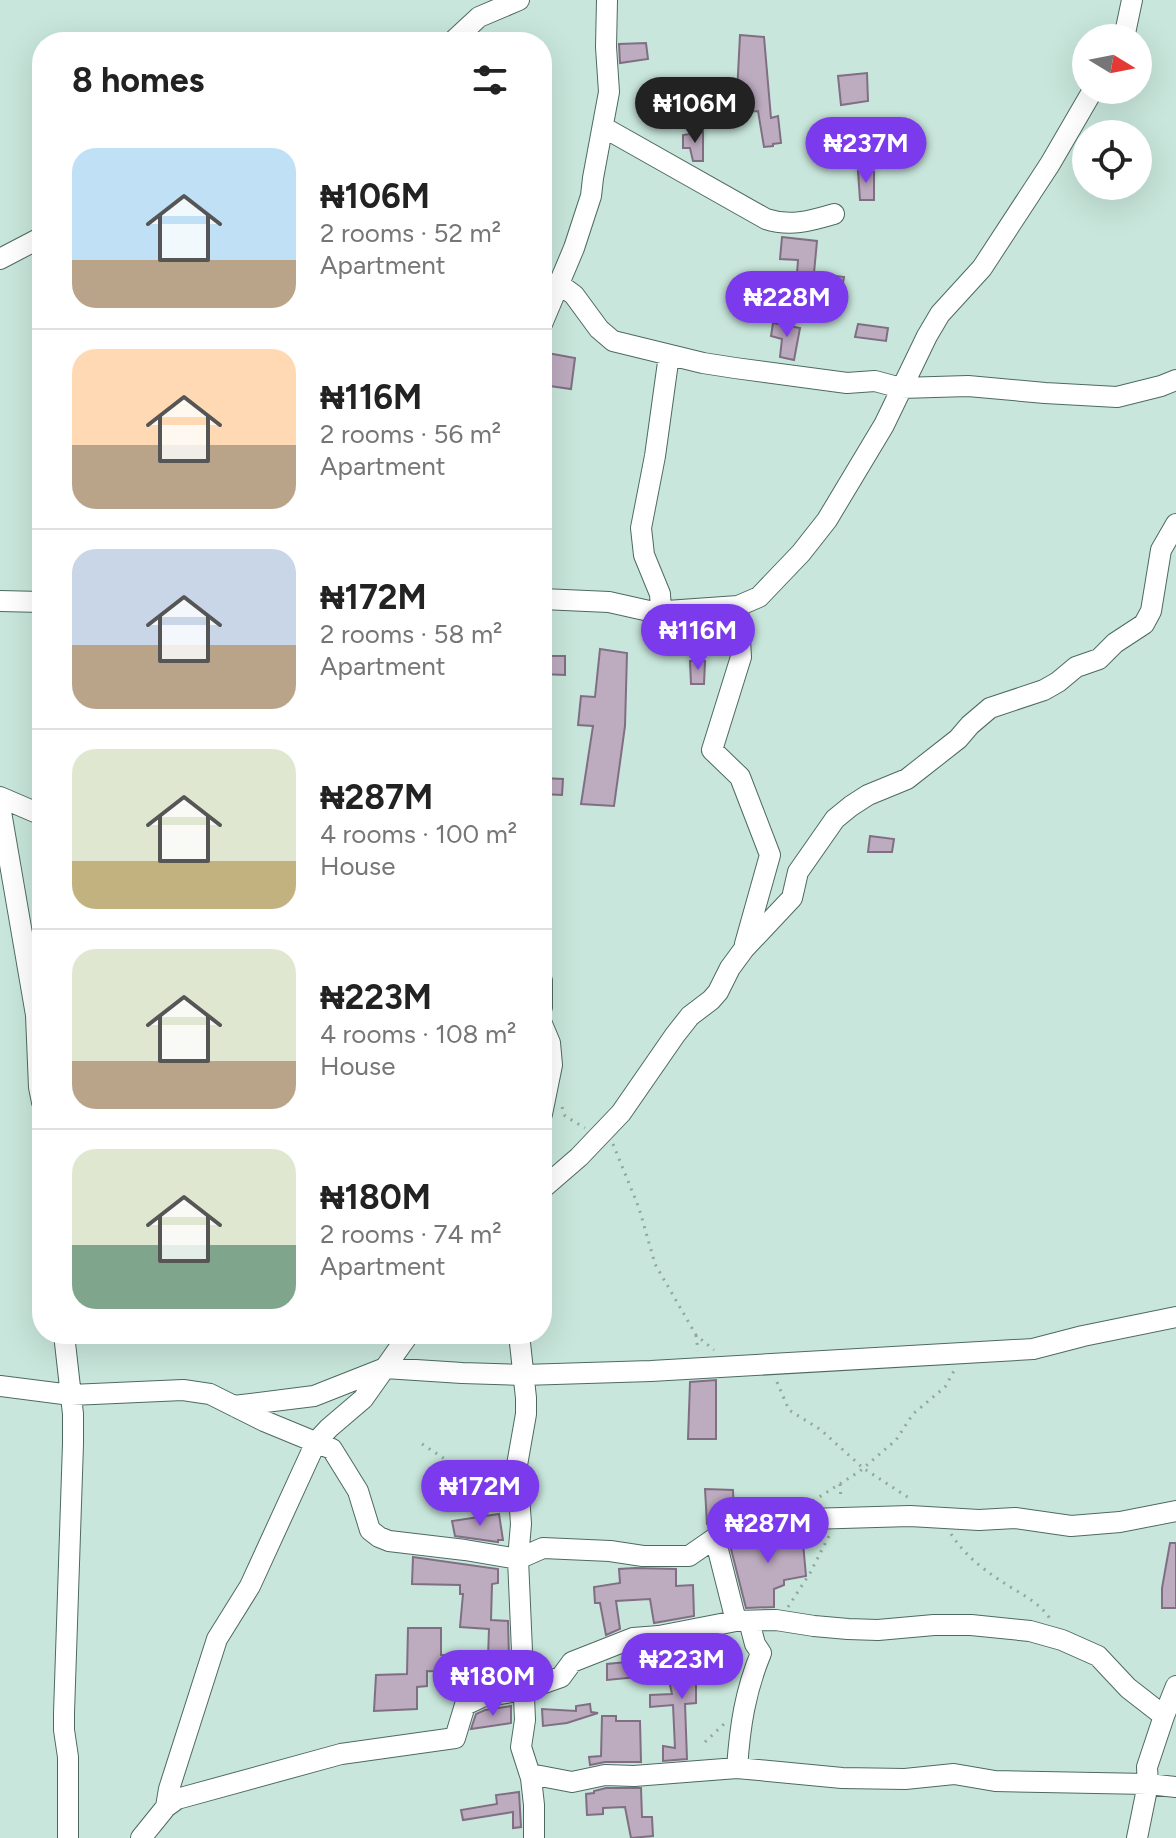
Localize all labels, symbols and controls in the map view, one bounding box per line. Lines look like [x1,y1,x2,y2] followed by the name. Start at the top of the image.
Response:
[1072,24,1152,104] north arrow
[1072,24,1152,200] map controls
[468,58,512,102] icon: filters
[72,60,204,101] text: 8 homes
[639,77,751,145] pin: ₦106M
[653,87,737,119] text: ₦106M
[810,117,922,185] pin: ₦237M
[1072,120,1152,200] button: locate
[823,127,909,159] text: ₦237M
[320,176,430,217] text: ₦106M
[136,180,232,276] icon: home
[320,217,501,249] text: 2 rooms · 52 m²
[320,249,446,281] text: Apartment
[731,271,843,339] pin: ₦228M
[743,281,831,313] text: ₦228M
[320,377,422,418] text: ₦116M
[136,381,232,477] icon: home
[320,418,501,450] text: 2 rooms · 56 m²
[320,450,446,482] text: Apartment
[320,577,427,618] text: ₦172M
[136,581,232,677] icon: home
[642,604,754,672] pin: ₦116M
[659,614,737,646] text: ₦116M
[320,618,502,650] text: 2 rooms · 58 m²
[320,650,446,682] text: Apartment
[320,777,433,818] text: ₦287M
[136,781,232,877] icon: home
[320,818,517,850] text: 4 rooms · 100 m²
[320,850,395,882] text: House
[320,977,432,1018] text: ₦223M
[136,981,232,1077] icon: home
[320,1018,517,1050] text: 4 rooms · 108 m²
[320,1050,395,1082] text: House
[320,1177,431,1218] text: ₦180M
[136,1181,232,1277] icon: home
[320,1218,502,1250] text: 2 rooms · 74 m²
[320,1250,446,1282] text: Apartment
[424,1460,536,1528] pin: ₦172M
[439,1470,521,1502] text: ₦172M
[712,1497,824,1565] pin: ₦287M
[725,1507,811,1539] text: ₦287M
[626,1633,738,1701] pin: ₦223M
[639,1643,725,1675] text: ₦223M
[437,1650,549,1718] pin: ₦180M
[451,1660,535,1692] text: ₦180M

